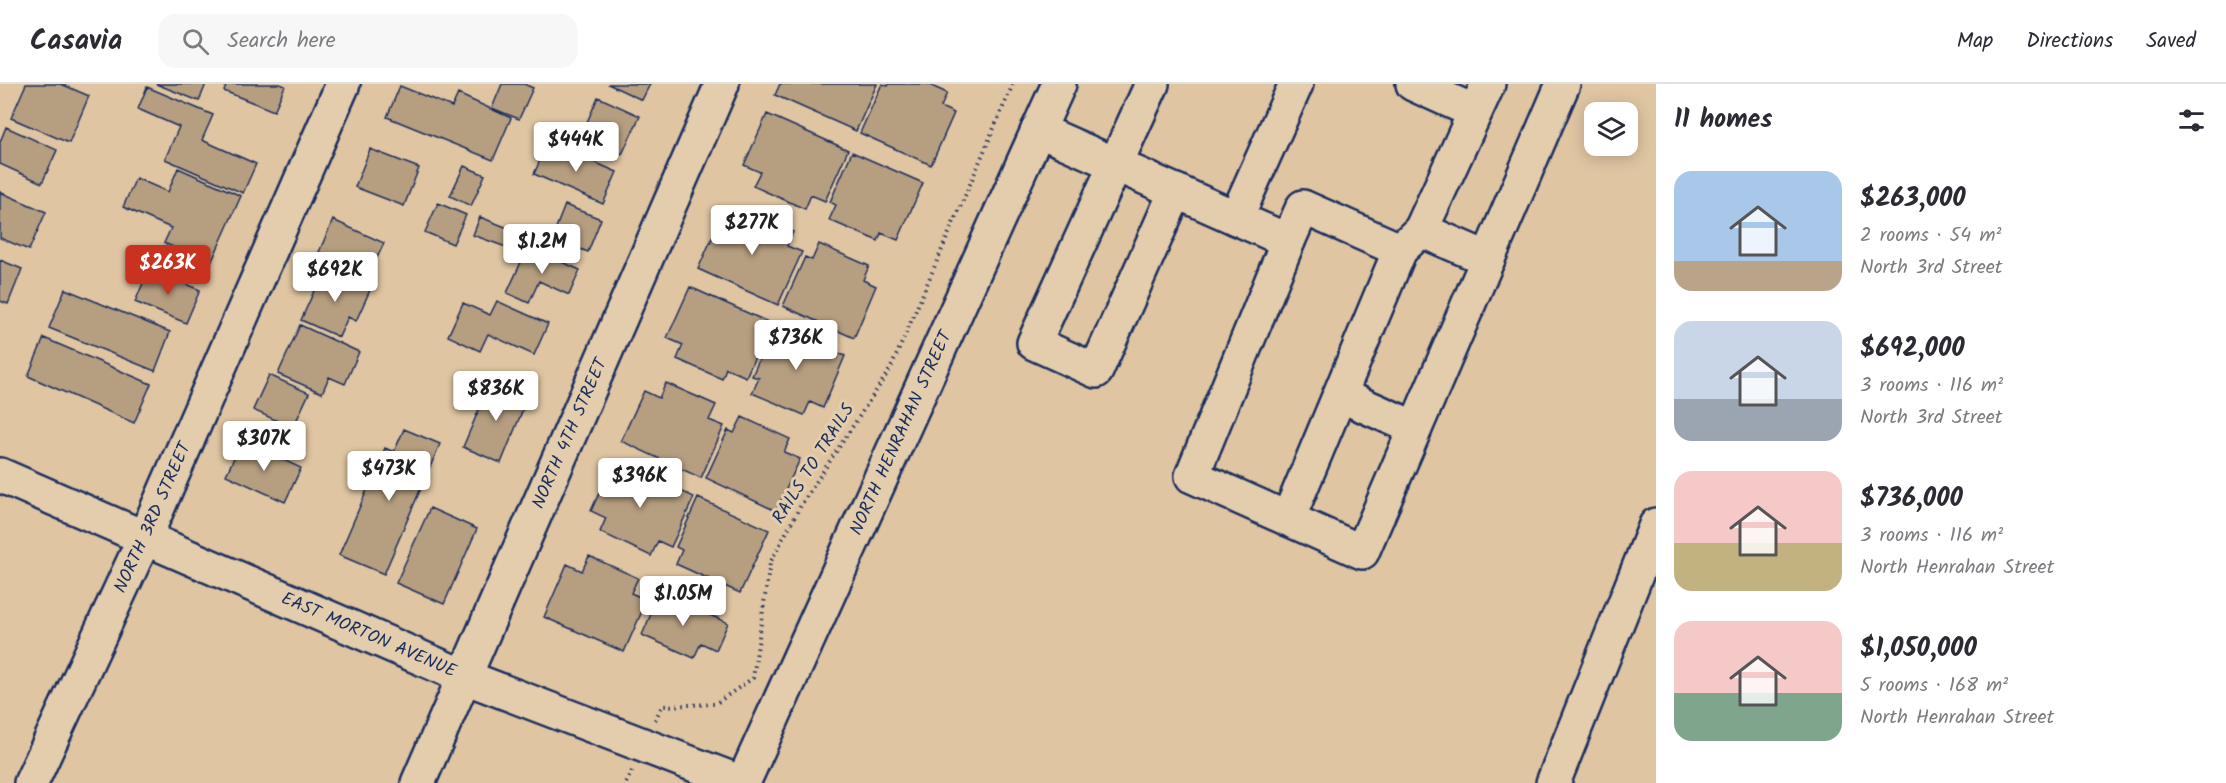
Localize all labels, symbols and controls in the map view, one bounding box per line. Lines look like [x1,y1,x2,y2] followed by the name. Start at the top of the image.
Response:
[158,14,578,68] search box
[30,19,122,64] text: Casavia
[227,24,336,59] text: Search here
[179,25,212,58] icon: search
[1957,25,1993,58] text: Map
[2026,25,2113,58] text: Directions
[2146,25,2196,58] text: Saved
[1674,99,1772,141] text: 11 homes
[1584,102,1638,156] map controls
[1584,102,1638,156] button: layers
[2175,104,2208,137] icon: filters
[534,122,618,173] pin: $444K
[548,125,604,157] text: $444K
[1860,178,1966,220] text: $263,000
[1722,195,1794,267] icon: home
[710,205,794,256] pin: $277K
[725,208,779,240] text: $277K
[1860,220,2001,252] text: 2 rooms · 54 m²
[500,224,584,275] pin: $1.2M
[517,227,567,259] text: $1.2M
[126,245,210,296] pin: $263K
[139,248,197,280] text: $263K
[293,252,377,303] pin: $692K
[1860,252,2002,284] text: North 3rd Street
[307,255,363,287] text: $692K
[754,320,838,371] pin: $736K
[768,323,824,355] text: $736K
[842,325,961,540] street label: NORTH HENRAHAN STREET
[1860,328,1965,370] text: $692,000
[1722,345,1794,417] icon: home
[524,352,616,514] street label: NORTH 4TH STREET
[1860,370,2003,402] text: 3 rooms · 116 m²
[454,371,538,422] pin: $836K
[467,374,525,406] text: $836K
[765,398,863,530] street label: RAILS TO TRAILS
[1860,402,2002,434] text: North 3rd Street
[222,421,306,472] pin: $307K
[237,424,291,456] text: $307K
[106,436,200,598] street label: NORTH 3RD STREET
[347,451,431,502] pin: $473K
[361,454,417,486] text: $473K
[598,458,682,509] pin: $396K
[612,461,668,493] text: $396K
[1860,478,1963,520] text: $736,000
[1722,495,1794,567] icon: home
[1860,520,2003,552] text: 3 rooms · 116 m²
[1860,552,2054,584] text: North Henrahan Street
[634,576,732,627] pin: $1.05M
[654,579,712,611] text: $1.05M
[277,584,461,686] street label: EAST MORTON AVENUE
[1860,628,1977,670] text: $1,050,000
[1722,645,1794,717] icon: home
[1860,670,2008,702] text: 5 rooms · 168 m²
[1860,702,2054,734] text: North Henrahan Street

